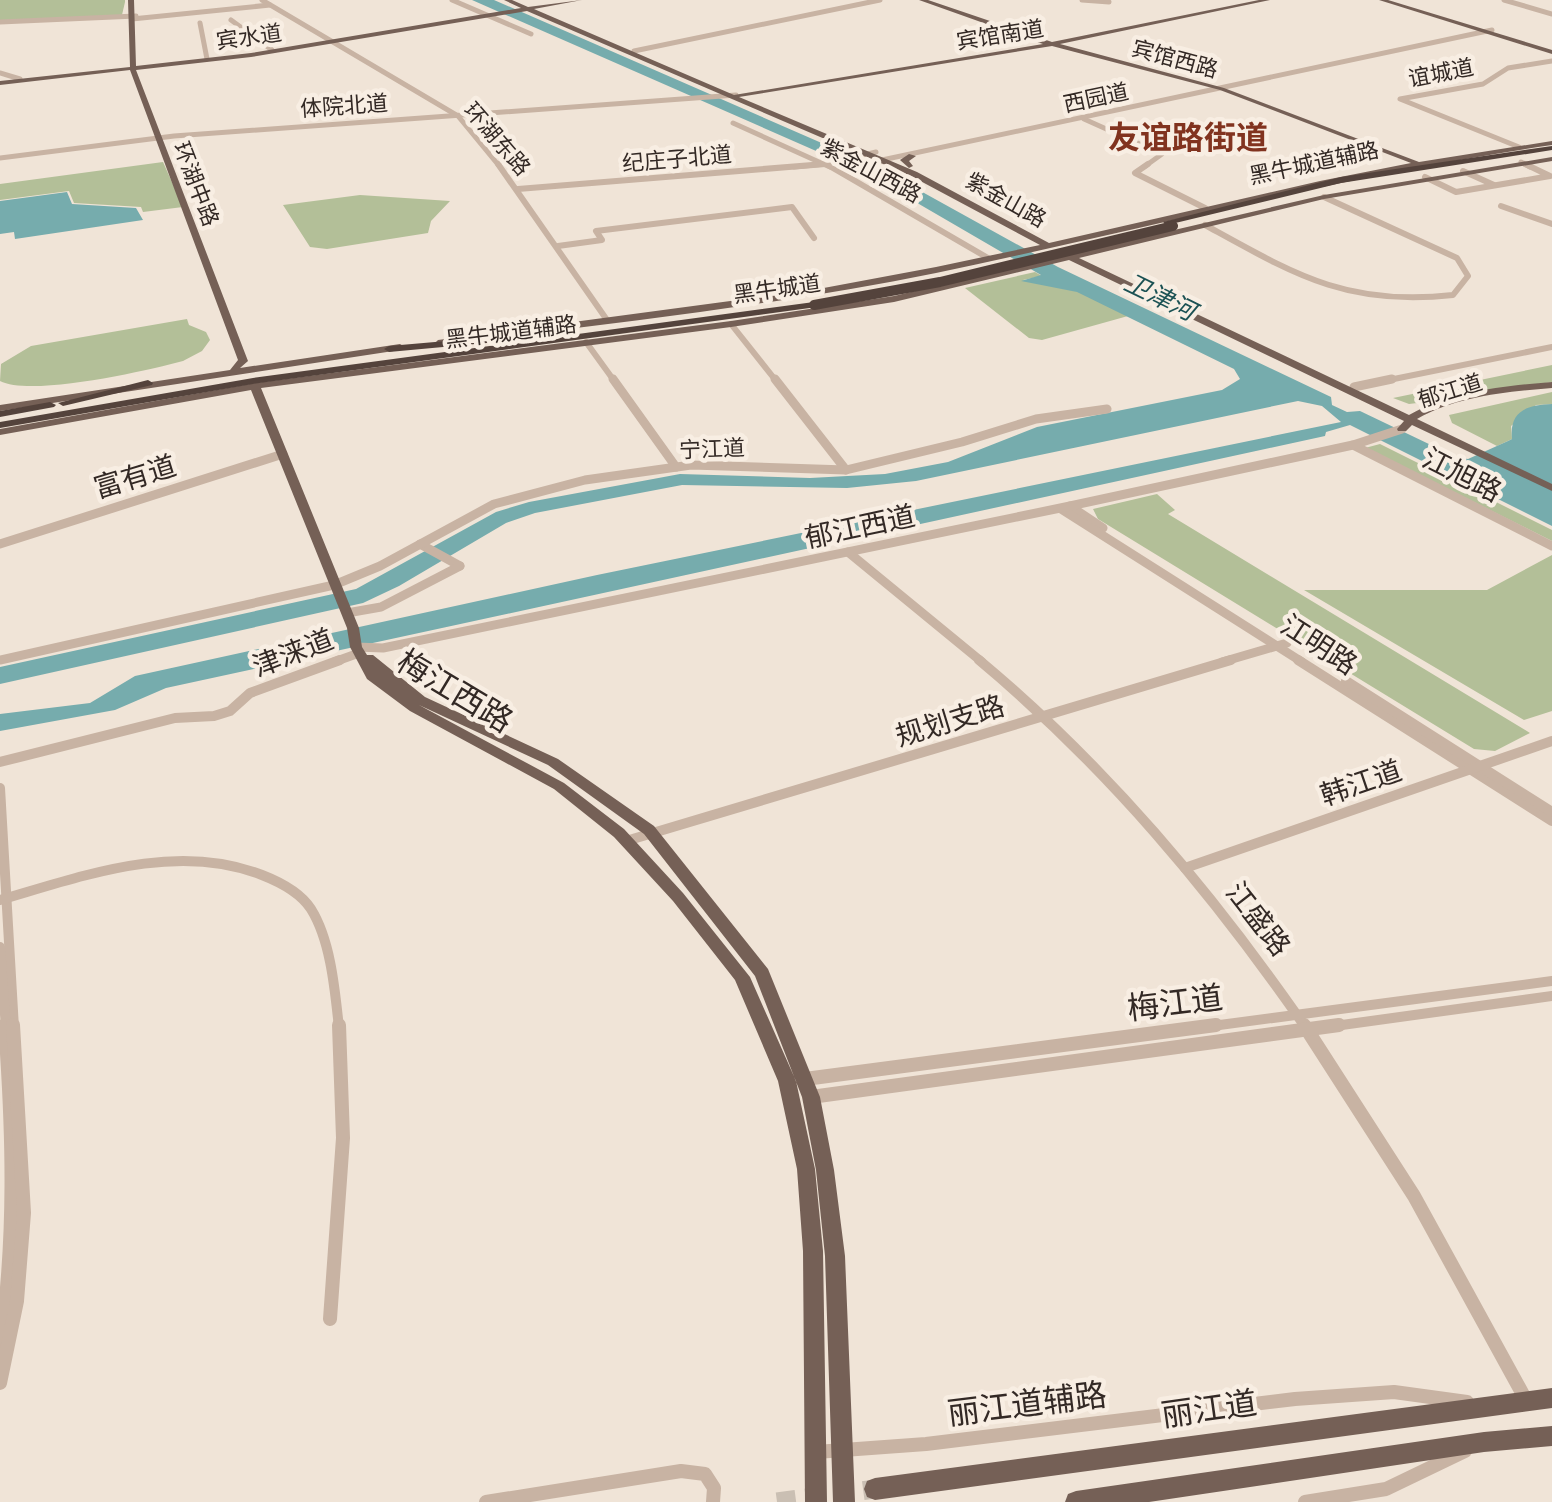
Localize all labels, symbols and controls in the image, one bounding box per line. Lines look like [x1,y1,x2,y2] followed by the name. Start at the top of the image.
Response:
[955,16,1045,54] street label: 宾馆南道
[215,20,283,54] street label: 宾水道
[1129,36,1221,82] street label: 宾馆西路
[1406,54,1476,92] street label: 谊城道
[1061,79,1131,117] street label: 西园道
[299,90,389,122] street label: 体院北道
[459,98,535,180] street label: 环湖东路
[1108,119,1268,157] district label: 友谊路街道
[817,134,925,208] street label: 紫金山西路
[1247,137,1381,189] street label: 黑牛城道辅路
[169,138,223,230] street label: 环湖中路
[621,142,733,176] street label: 纪庄子北道
[961,168,1051,232] street label: 紫金山路
[1120,268,1204,328] water label: 卫津河
[732,270,822,308] street label: 黑牛城道
[444,312,578,352] street label: 黑牛城道辅路
[1415,369,1485,413] street label: 郁江道
[679,435,745,463] street label: 宁江道
[1417,441,1507,509] street label: 江旭路
[90,449,180,505] street label: 富有道
[802,499,918,555] street label: 郁江西道
[1275,608,1363,682] street label: 江明路
[248,623,338,683] street label: 津涞道
[390,642,520,740] street label: 梅江西路
[892,689,1008,753] street label: 规划支路
[1316,754,1406,812] street label: 韩江道
[1219,876,1297,962] street label: 江盛路
[1125,978,1225,1028] street label: 梅江道
[945,1375,1109,1433] street label: 丽江道辅路
[1159,1384,1259,1434] street label: 丽江道

